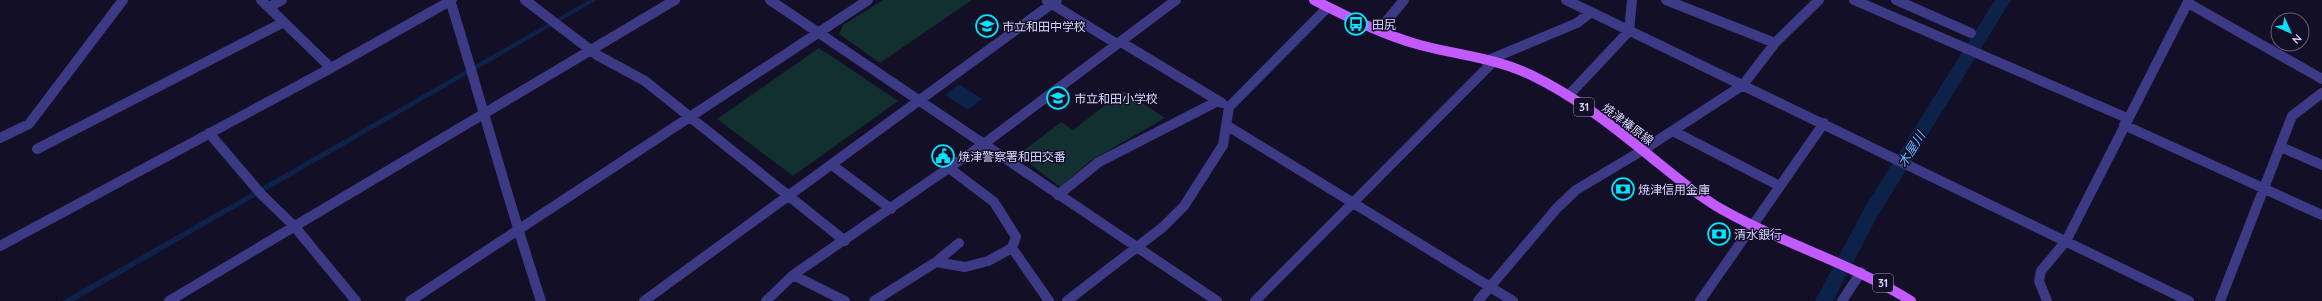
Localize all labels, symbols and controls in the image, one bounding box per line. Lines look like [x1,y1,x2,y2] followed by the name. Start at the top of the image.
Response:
[1343,11,1369,37] bus stop icon: 田尻
[2270,12,2310,52] north arrow
[974,13,1000,39] school or university icon: 市立和田中学校
[1372,17,1396,32] place label: 田尻
[1002,19,1086,34] place label: 市立和田中学校
[2289,31,2305,47] text: N
[1045,85,1071,111] school or university icon: 市立和田小学校
[1074,91,1158,106] place label: 市立和田小学校
[1574,98,1594,116] road number: 31
[1600,100,1656,148] street label: 焼津榛原線
[1894,127,1929,170] water label: 木屋川
[930,143,956,169] public building icon: 焼津警察署和田交番
[958,149,1066,164] place label: 焼津警察署和田交番
[1610,176,1636,202] bank icon: 焼津信用金庫
[1638,182,1710,197] place label: 焼津信用金庫
[1706,221,1732,247] bank icon: 清水銀行
[1734,227,1782,242] place label: 清水銀行
[1873,274,1893,292] road number: 31

